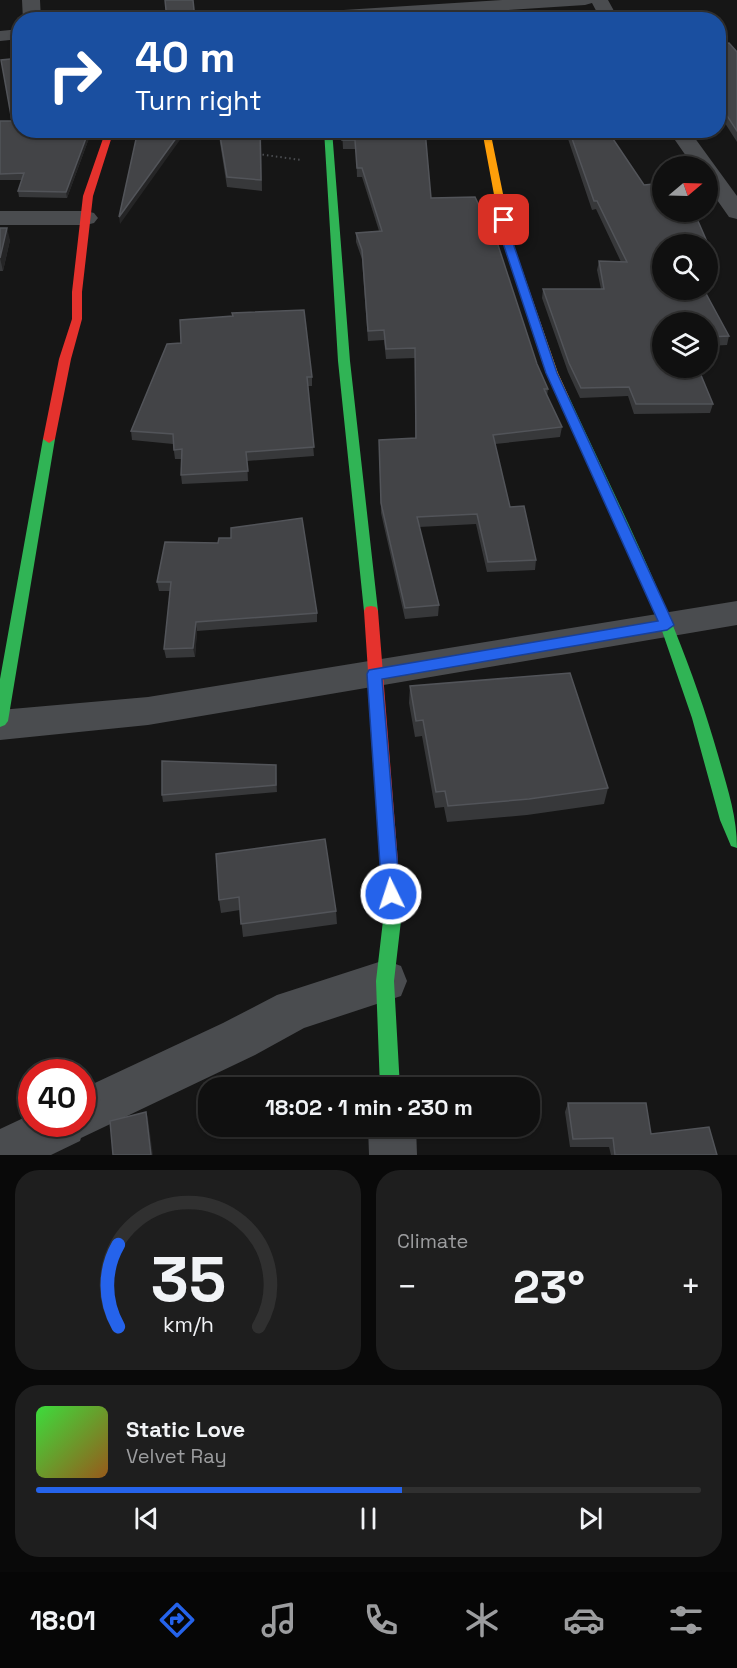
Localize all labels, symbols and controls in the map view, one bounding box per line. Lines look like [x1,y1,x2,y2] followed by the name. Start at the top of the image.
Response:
[135,31,235,84] text: 40 m
[36,36,114,114] icon: right
[135,83,262,118] text: Turn right
[652,156,718,222] north arrow
[652,156,718,378] map controls
[478,194,529,245] pin
[487,203,520,236] icon: arrive
[652,234,718,300] button: search
[652,312,718,378] button: layers
[359,862,423,926] position arrow
[18,1059,96,1137] speed limit sign: 40
[265,1093,473,1121] text: 18:02 · 1 min · 230 m
[397,1228,468,1254] text: Climate
[150,1240,226,1319] text: 35
[513,1259,585,1316] text: 23°
[397,1266,417,1308] text: −
[681,1266,701,1308] text: +
[162,1311,214,1338] text: km/h
[126,1415,245,1443] text: Static Love
[126,1443,227,1469] text: Velvet Ray
[130,1502,163,1535] icon: previous
[352,1502,385,1535] icon: pause
[574,1502,607,1535] icon: next
[156,1599,198,1641] icon: directions
[258,1599,300,1641] icon: music
[360,1599,402,1641] icon: phone
[461,1599,503,1641] icon: climate
[563,1599,605,1641] icon: car
[665,1599,707,1641] icon: filters
[30,1603,96,1638] text: 18:01

